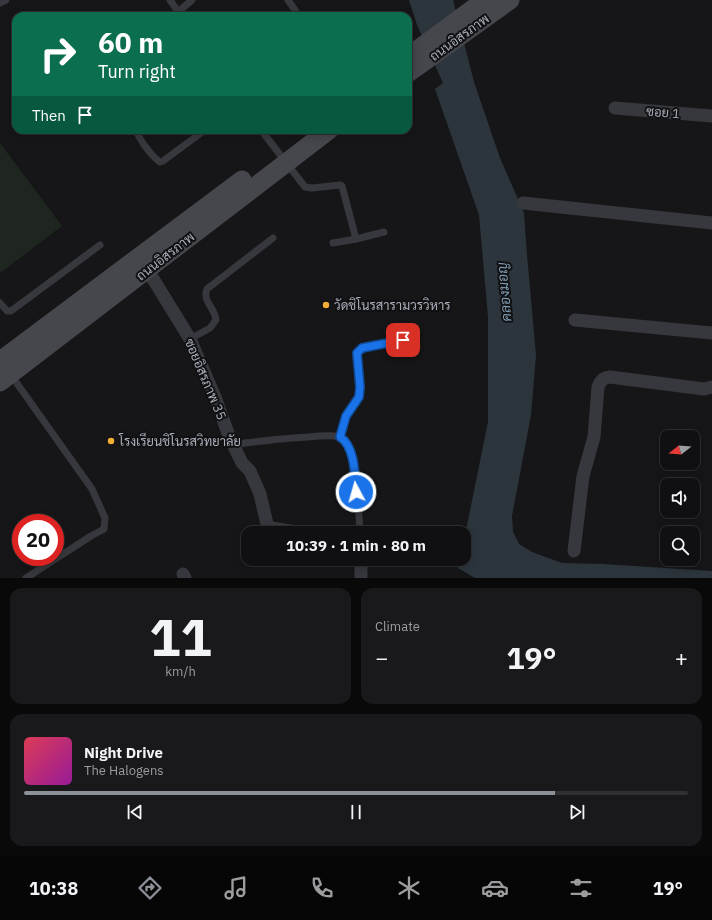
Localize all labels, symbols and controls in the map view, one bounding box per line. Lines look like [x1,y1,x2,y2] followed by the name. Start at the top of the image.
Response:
[426,10,492,65] street label: ถนนอิสรภาพ
[98,24,163,61] text: 60 m
[32,28,84,80] icon: right
[98,60,176,83] text: Turn right
[645,103,681,122] street label: ซอย 1
[74,104,96,126] icon: arrive
[32,106,66,125] text: Then
[133,228,198,284] street label: ถนนอิสรภาพ
[492,261,516,322] water label: คลองมอญ
[334,297,451,314] place label: วัดชิโนรสารามวรวิหาร
[321,300,331,310] marker: วัดชิโนรสารามวรวิหาร
[386,323,420,357] pin
[392,329,414,351] icon: arrive
[181,336,230,423] street label: ซอยอิสรภาพ 35
[660,430,700,470] north arrow
[660,430,700,566] map controls
[118,432,241,450] place label: โรงเรียนชิโนรสวิทยาลัย
[106,436,116,446] marker: โรงเรียนชิโนรสวิทยาลัย
[335,471,377,513] position arrow
[660,478,700,518] button: sound
[12,514,64,566] speed limit sign: 20
[660,526,700,566] button: search
[286,536,426,555] text: 10:39 · 1 min · 80 m
[149,603,212,670] text: 11
[375,618,420,635] text: Climate
[506,638,557,677] text: 19°
[375,643,388,672] text: −
[675,643,688,672] text: +
[165,663,196,680] text: km/h
[84,743,163,762] text: Night Drive
[84,762,164,779] text: The Halogens
[124,801,146,823] icon: previous
[345,801,367,823] icon: pause
[566,801,588,823] icon: next
[136,874,164,902] icon: directions
[222,874,250,902] icon: music
[308,874,336,902] icon: phone
[395,874,423,902] icon: climate
[481,874,509,902] icon: car
[567,874,595,902] icon: filters
[29,877,78,900] text: 10:38
[653,877,683,900] text: 19°

